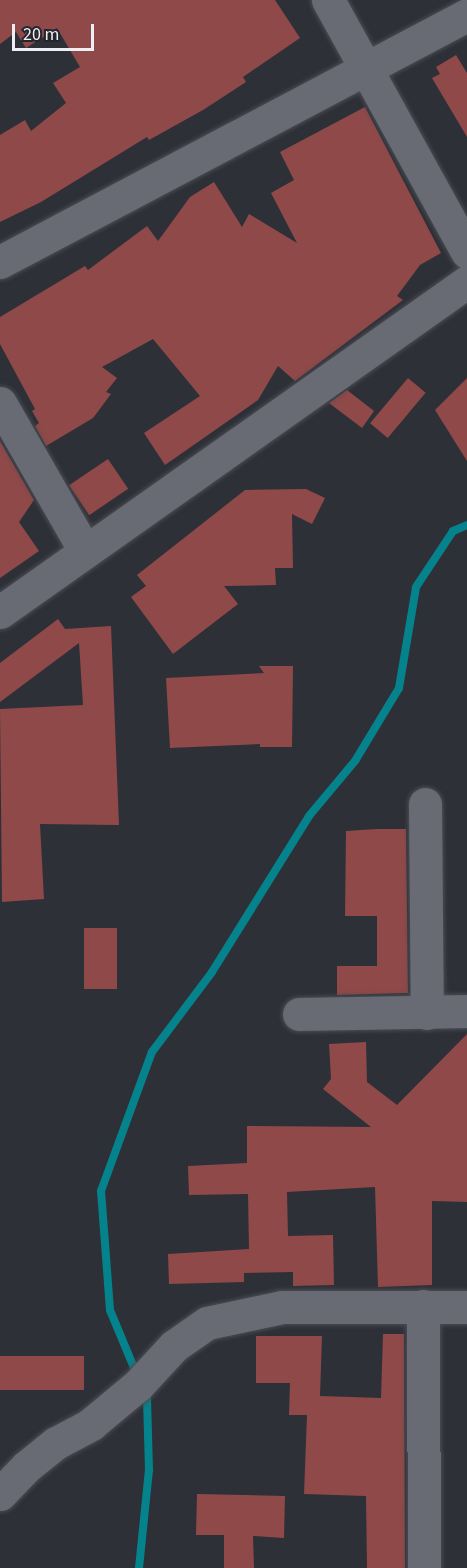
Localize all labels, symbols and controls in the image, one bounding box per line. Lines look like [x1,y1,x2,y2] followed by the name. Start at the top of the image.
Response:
[15,12,98,50] scale bar
[23,22,59,47] text: 20 m

